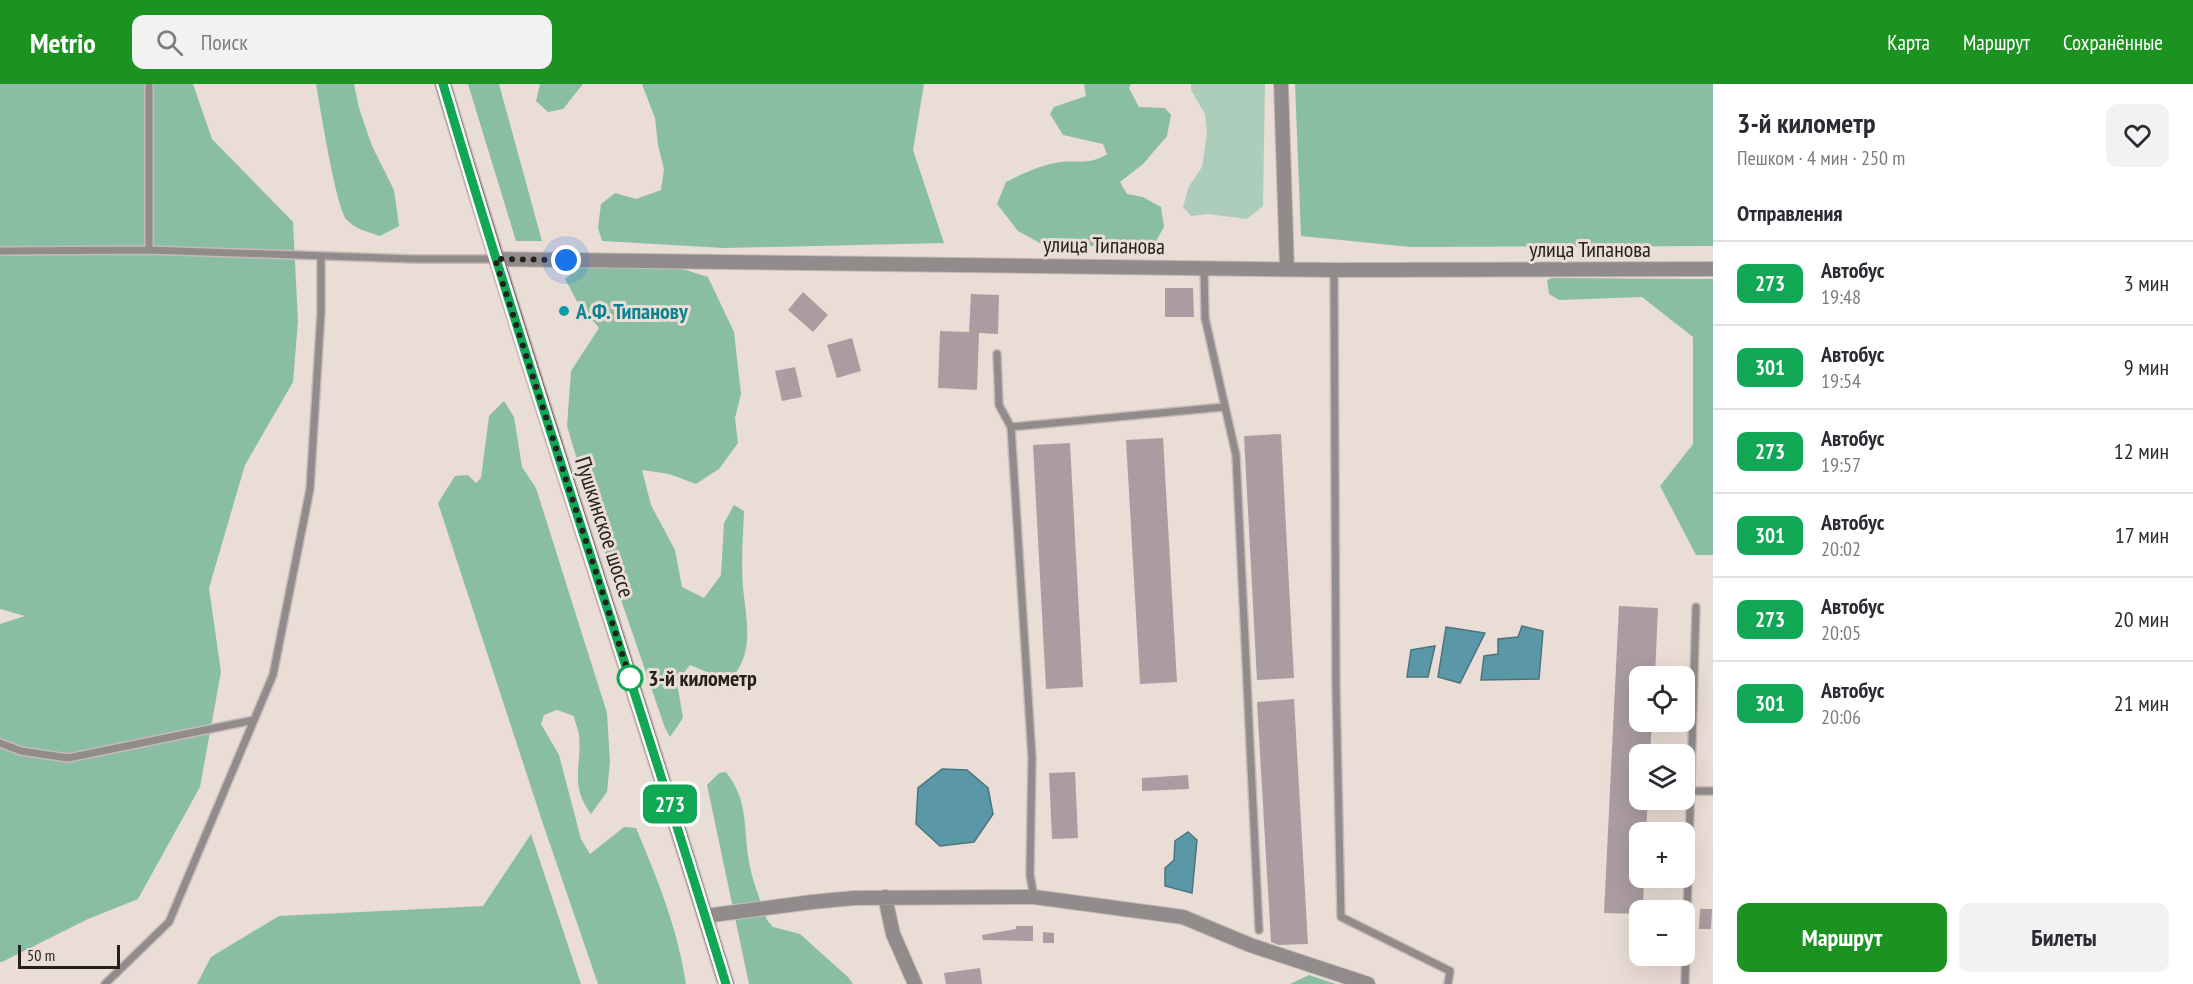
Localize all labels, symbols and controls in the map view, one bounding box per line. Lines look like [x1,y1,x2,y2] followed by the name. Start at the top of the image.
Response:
[132,15,552,69] search box
[30,24,96,61] text: Metrio
[153,26,186,59] icon: search
[201,28,248,56] text: Поиск
[1887,29,1930,56] text: Карта
[1963,29,2030,56] text: Маршрут
[2063,29,2163,56] text: Сохранённые
[1737,104,1875,141] text: 3-й километр
[2106,104,2169,167] button: heart
[1737,145,1905,171] text: Пешком · 4 мин · 250 m
[1737,199,1843,227] text: Отправления
[1043,230,1165,260] street label: улица Типанова
[1529,235,1651,263] street label: улица Типанова
[551,245,581,275] your location
[1821,256,1884,284] text: Автобус
[2124,269,2169,297] text: 3 мин
[1755,270,1785,297] text: 273
[1821,284,1861,310] text: 19:48
[575,297,689,325] place label: А.Ф. Типанову
[557,304,571,318] marker: А.Ф. Типанову
[1821,340,1884,368] text: Автобус
[2124,353,2169,381] text: 9 мин
[1755,354,1785,381] text: 301
[1821,368,1861,394] text: 19:54
[1821,424,1884,452] text: Автобус
[2114,437,2169,465] text: 12 мин
[1755,438,1785,465] text: 273
[1821,452,1861,478] text: 19:57
[569,453,641,601] street label: Пушкинское шоссе
[1821,508,1884,536] text: Автобус
[2115,521,2169,549] text: 17 мин
[1755,522,1785,549] text: 301
[1821,536,1861,562] text: 20:02
[1821,592,1884,620] text: Автобус
[2114,605,2169,633] text: 20 мин
[1755,606,1785,633] text: 273
[1821,620,1861,646] text: 20:05
[648,664,757,692] place label: 3-й километр
[617,665,643,691] marker: 3-й километр
[1629,666,1695,966] map controls
[1629,666,1695,732] button: locate
[1821,676,1884,704] text: Автобус
[2114,689,2169,717] text: 21 мин
[1755,690,1785,717] text: 301
[1821,704,1861,730] text: 20:06
[1629,744,1695,810] button: layers
[636,784,704,824] line badge: 273
[655,791,685,818] text: 273
[1629,822,1695,888] button: +
[1629,900,1695,966] button: −
[1737,903,1947,972] button: Маршрут
[1959,903,2169,972] button: Билеты
[18,942,120,970] scale bar
[27,945,55,965] text: 50 m

